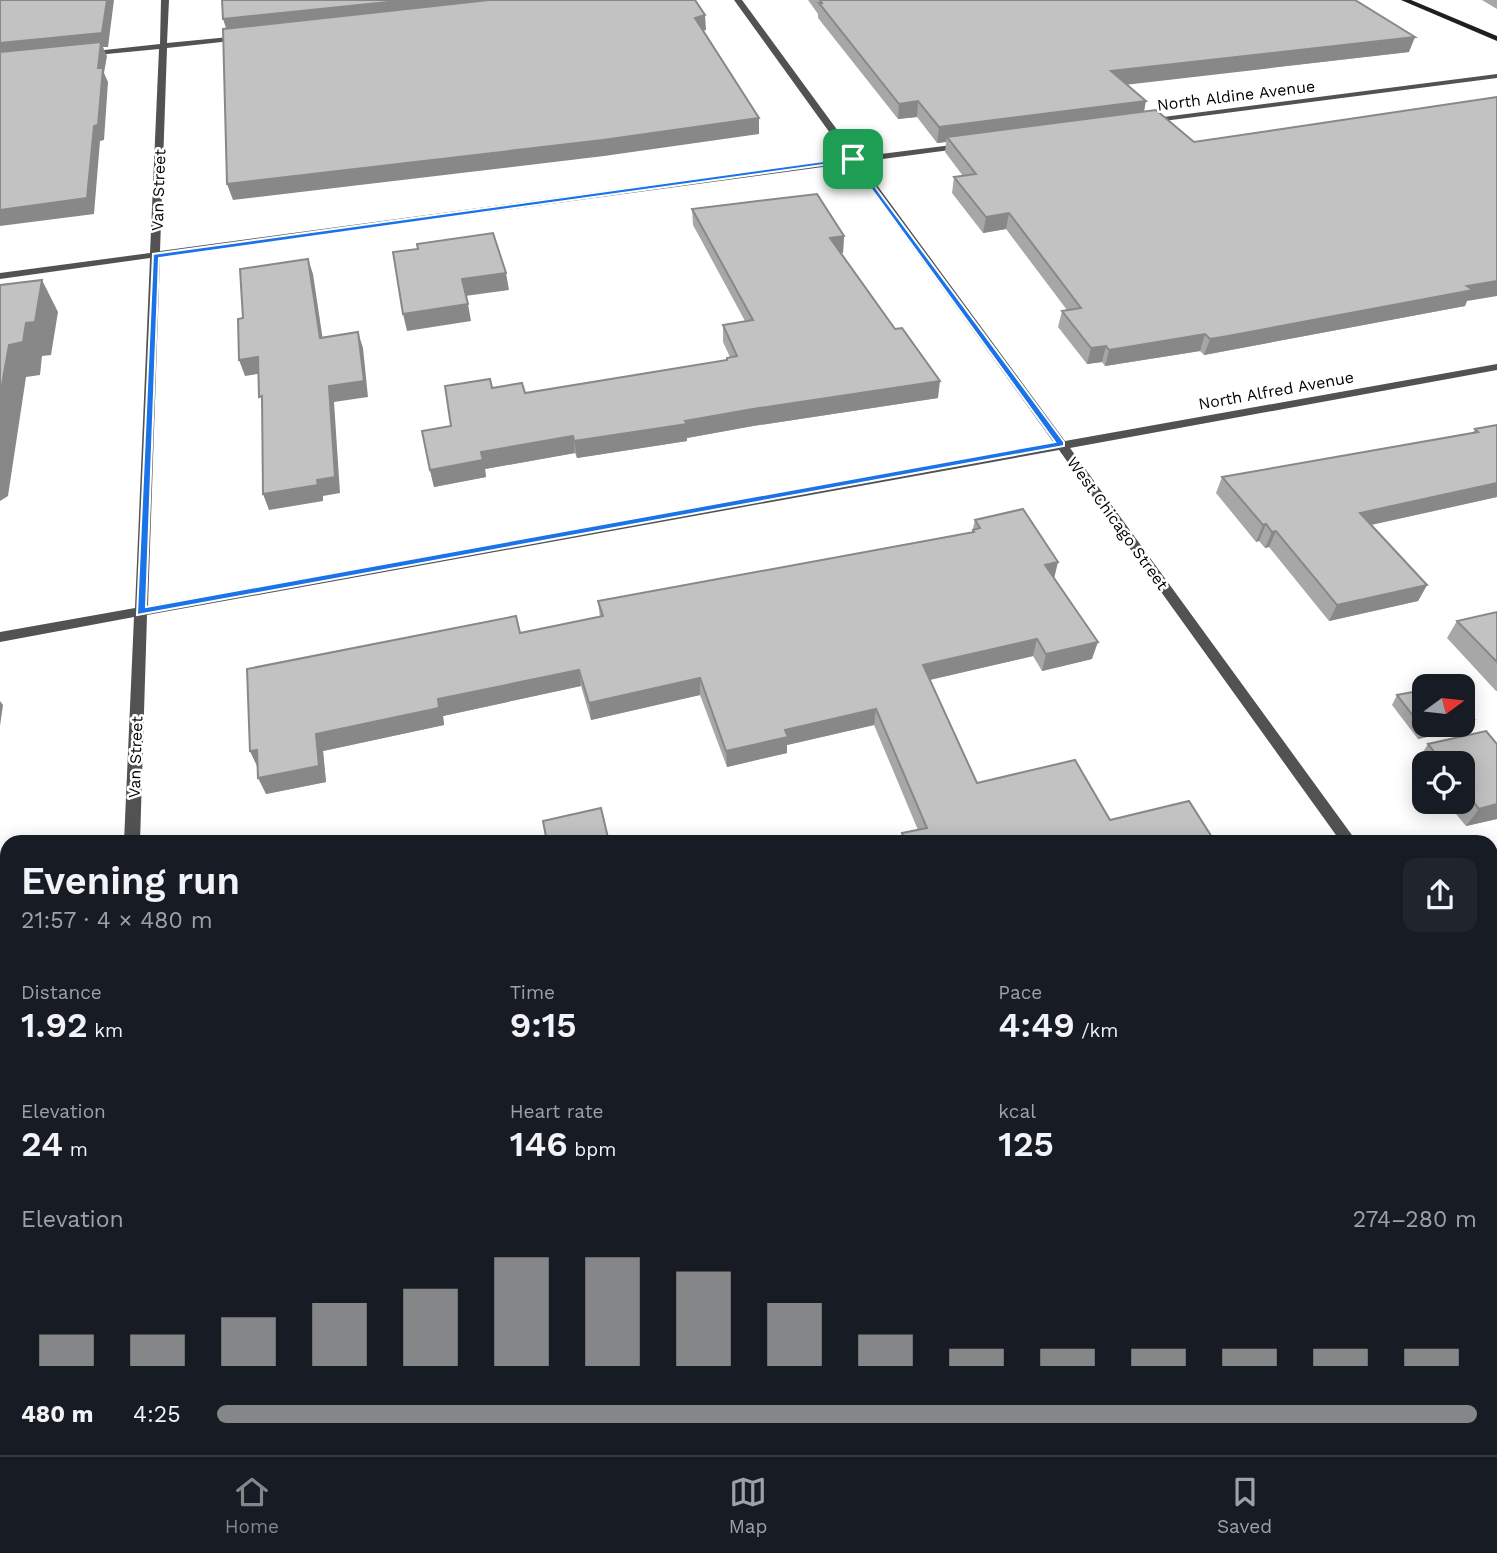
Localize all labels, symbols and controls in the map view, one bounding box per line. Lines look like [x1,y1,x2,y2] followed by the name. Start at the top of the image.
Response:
[1156,76,1316,115] street label: North Aldine Avenue
[823,129,883,189] pin
[834,140,872,178] icon: arrive
[148,148,169,231] street label: Van Street
[1197,367,1355,414] street label: North Alfred Avenue
[1063,453,1172,594] street label: West Chicago Street
[1412,674,1475,737] north arrow
[1412,674,1475,814] map controls
[125,715,146,798] street label: Van Street
[1412,751,1475,814] button: locate
[1403,858,1477,932] button: share
[21,859,240,903] text: Evening run
[21,907,213,934] text: 21:57 · 4 × 480 m
[21,981,102,1004] text: Distance
[510,981,555,1004] text: Time
[998,981,1042,1004] text: Pace
[21,1004,88,1046] text: 1.92
[510,1004,577,1046] text: 9:15
[998,1004,1075,1046] text: 4:49
[88,1019,123,1042] text: km
[1075,1019,1118,1042] text: /km
[21,1100,106,1123] text: Elevation
[510,1100,604,1123] text: Heart rate
[998,1100,1036,1123] text: kcal
[21,1123,63,1165] text: 24
[510,1123,568,1165] text: 146
[998,1123,1054,1165] text: 125
[63,1138,88,1161] text: m
[568,1138,616,1161] text: bpm
[21,1206,124,1233] text: Elevation
[1353,1206,1477,1233] text: 274–280 m
[21,1401,93,1428] text: 480 m
[133,1401,181,1428] text: 4:25
[225,1473,279,1538] tab: Home
[729,1473,767,1538] tab: Map
[1217,1473,1272,1538] tab: Saved

